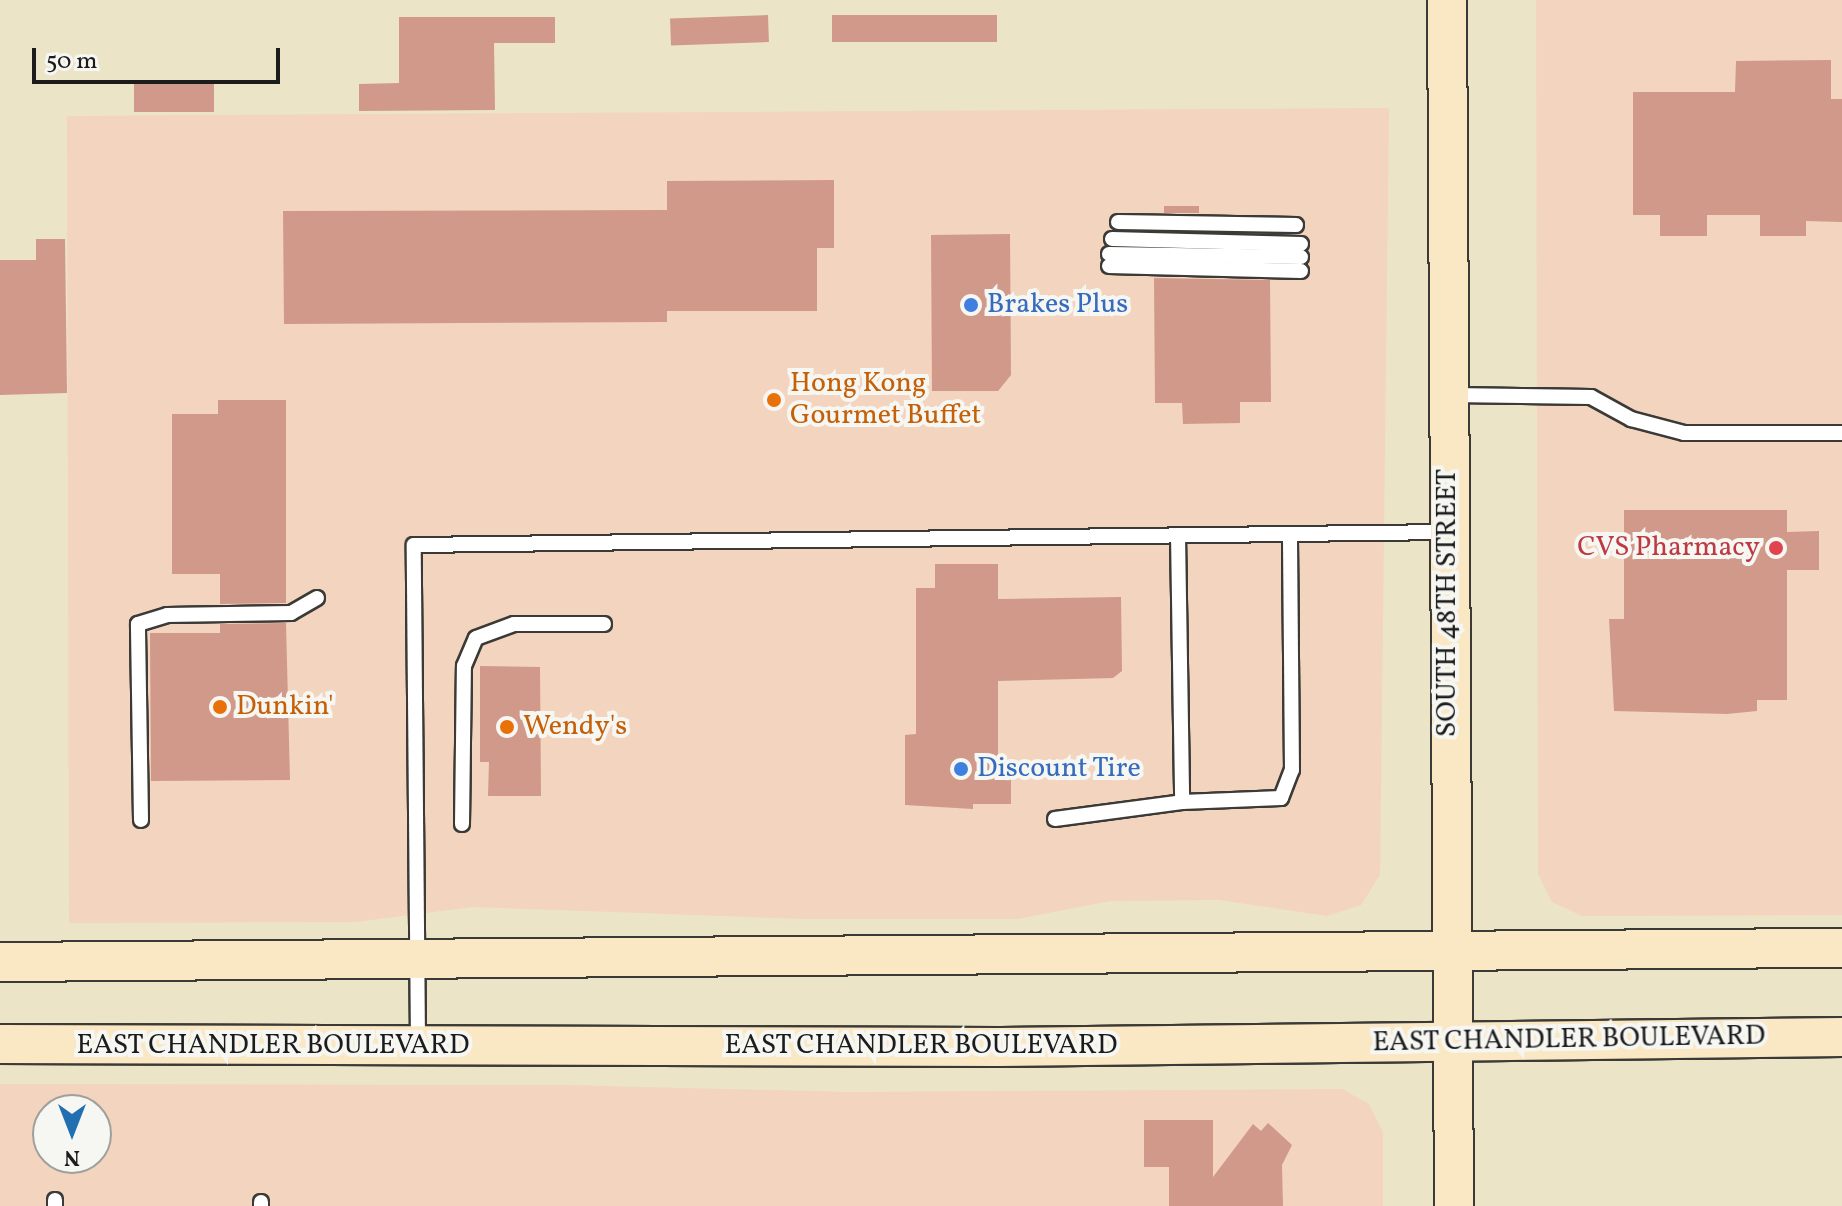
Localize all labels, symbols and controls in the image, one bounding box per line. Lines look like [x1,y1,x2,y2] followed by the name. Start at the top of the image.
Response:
[36,32,284,82] scale bar
[46,45,98,79] text: 50 m
[987,288,1128,322] place label: Brakes Plus
[962,296,980,314] marker: Brakes Plus
[790,367,981,433] place label: Hong Kong Gourmet Buffet
[765,391,783,409] marker: Hong Kong Gourmet Buffet
[1431,469,1465,737] street label: SOUTH 48TH STREET
[1577,531,1760,565] place label: CVS Pharmacy
[1767,539,1785,557] marker: CVS Pharmacy
[236,690,333,724] place label: Dunkin'
[211,698,229,716] marker: Dunkin'
[523,710,627,744] place label: Wendy's
[498,718,516,736] marker: Wendy's
[977,752,1142,786] place label: Discount Tire
[952,760,970,778] marker: Discount Tire
[1372,1020,1766,1060] street label: EAST CHANDLER BOULEVARD
[76,1029,470,1063] street label: EAST CHANDLER BOULEVARD
[724,1029,1118,1063] street label: EAST CHANDLER BOULEVARD
[32,1094,112,1174] north arrow
[64,1141,80,1172] text: N

